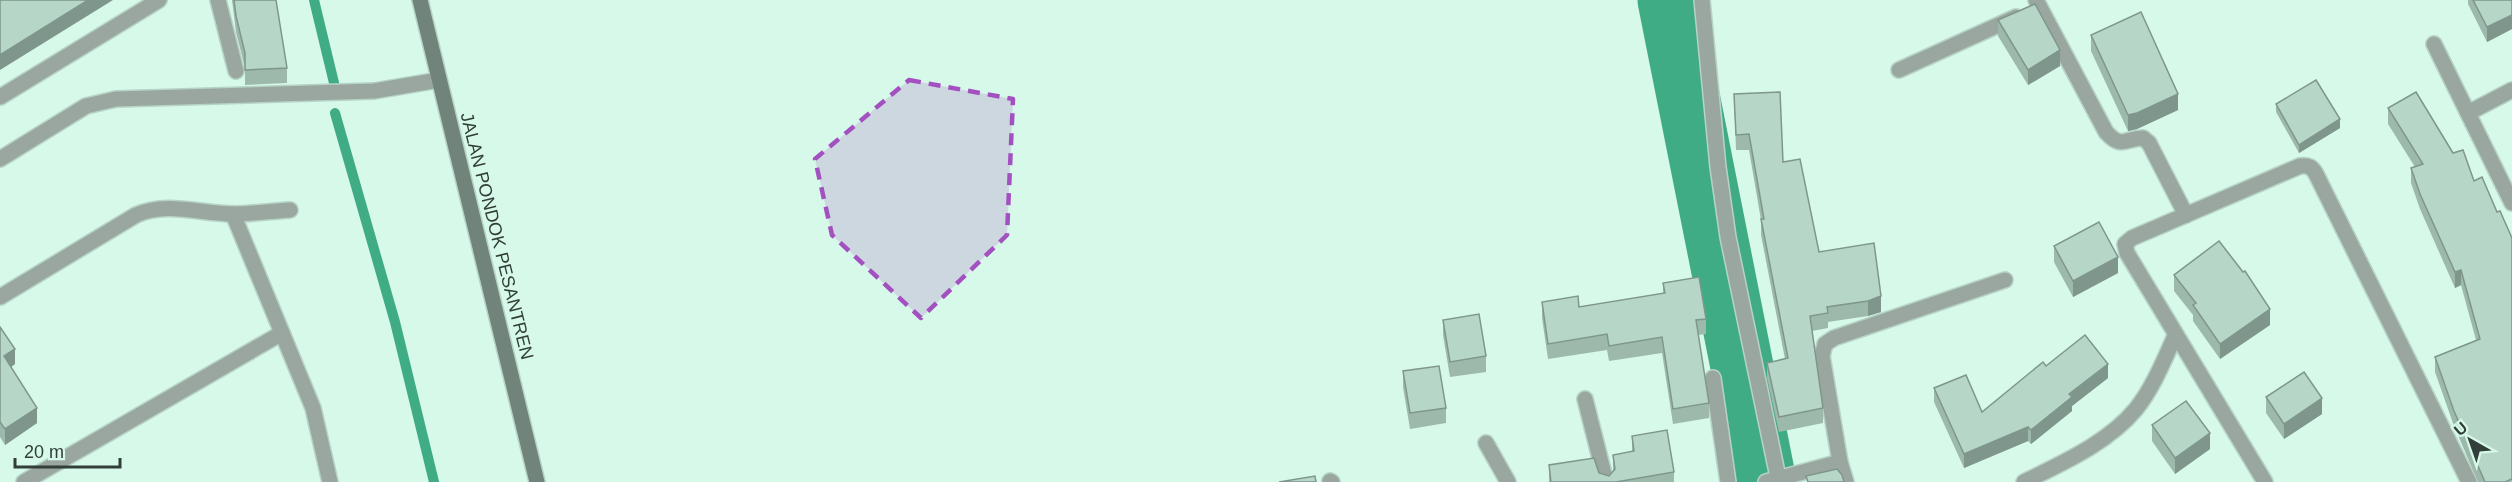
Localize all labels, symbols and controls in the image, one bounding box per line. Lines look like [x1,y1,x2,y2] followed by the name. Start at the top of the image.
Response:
[457,110,537,362] street label: JALAN PONDOK PESANTREN
[2440,410,2500,470] north arrow
[2451,419,2471,439] text: U
[15,431,120,469] scale bar
[24,442,64,462] text: 20 m

